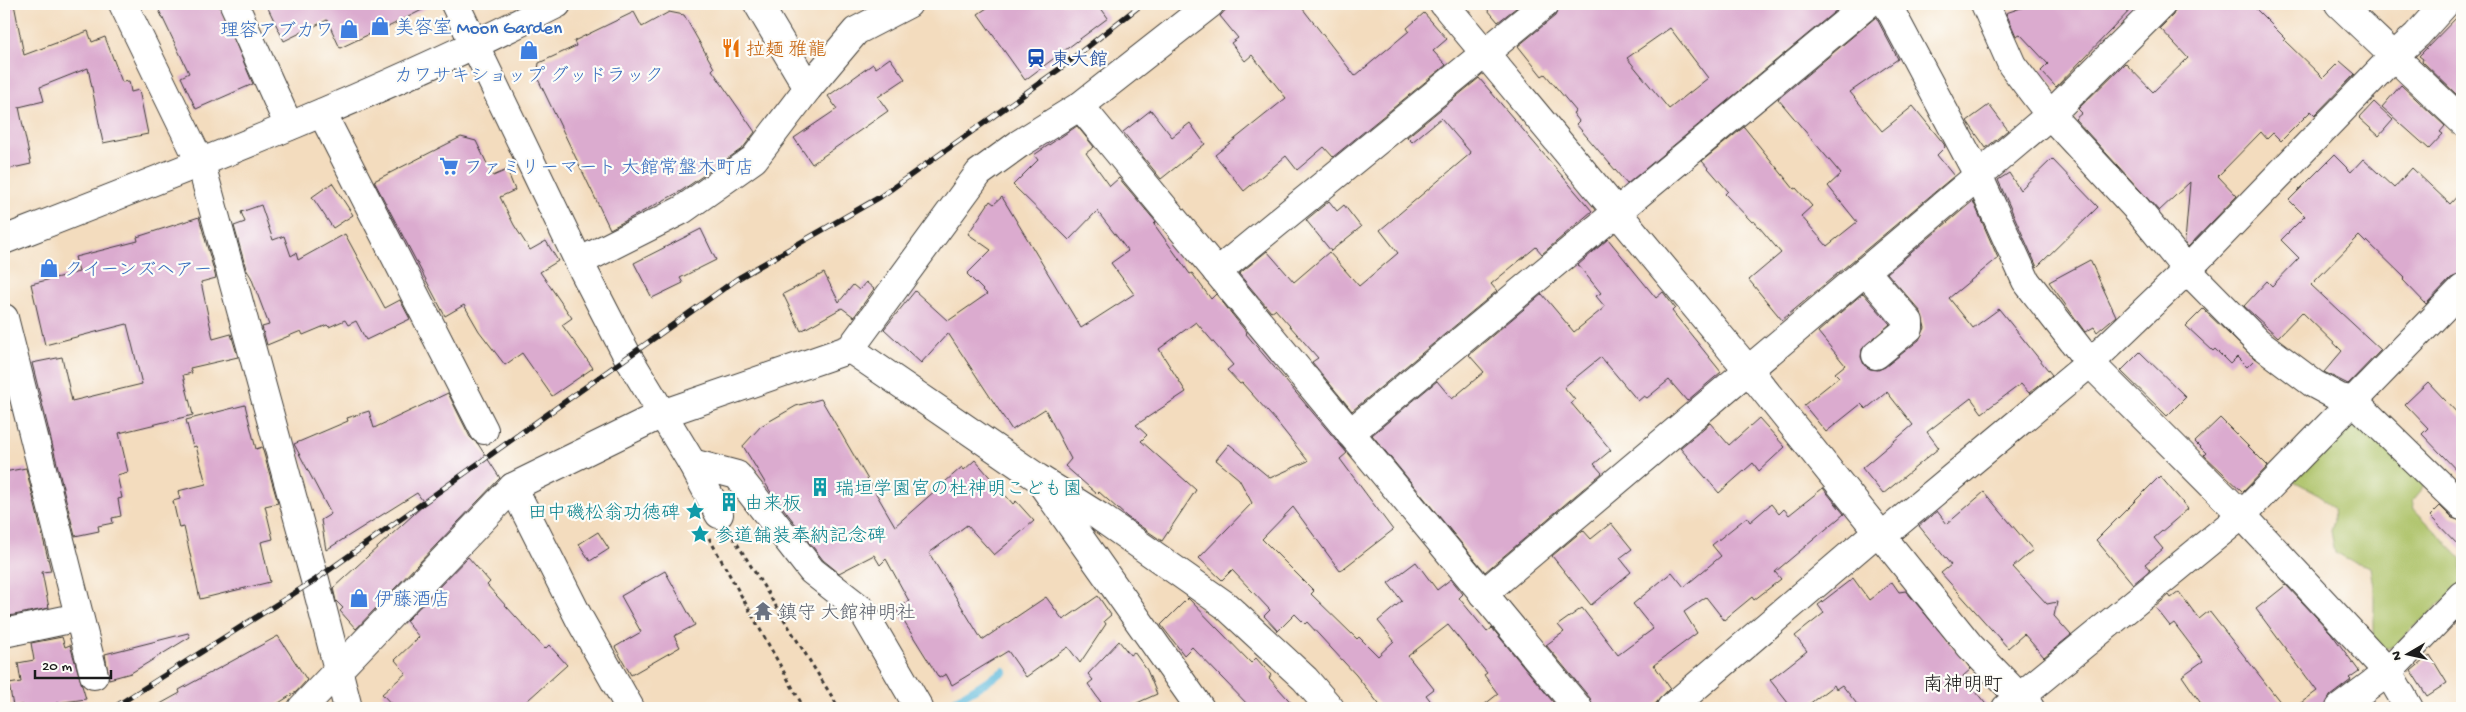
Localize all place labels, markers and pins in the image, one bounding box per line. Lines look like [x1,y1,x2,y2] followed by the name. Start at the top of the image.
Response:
[369,15,391,37] shop icon: 美容室 Moon Garden
[395,17,562,41] place label: 美容室 Moon Garden
[338,18,360,40] shop icon: 理容アブカワ
[220,20,334,44] place label: 理容アブカワ
[720,37,742,59] restaurant icon: 拉麺 雅龍
[518,39,540,61] shop icon: カワサキショップ グッドラック
[746,39,827,63] place label: 拉麺 雅龍
[1025,47,1047,69] station icon: 東大館
[1051,49,1108,73] place label: 東大館
[394,65,664,89] place label: カワサキショップ グッドラック
[438,155,460,177] supermarket icon: ファミリーマート 大館常盤木町店
[464,157,754,181] place label: ファミリーマート 大館常盤木町店
[38,257,60,279] shop icon: クイーンズヘアー
[64,260,212,283] place label: クイーンズヘアー
[809,476,831,498] building icon: 瑞垣学園宮の杜神明こども園
[835,478,1082,502] place label: 瑞垣学園宮の杜神明こども園
[718,491,740,513] building icon: 由来板
[744,493,801,517] place label: 由来板
[684,500,706,522] place icon: 田中磯松翁功徳碑
[528,502,680,526] place label: 田中磯松翁功徳碑
[689,523,711,545] place icon: 参道舗装奉納記念碑
[715,525,886,549] place label: 参道舗装奉納記念碑
[348,587,370,609] shop icon: 伊藤酒店
[374,589,450,613] place label: 伊藤酒店
[752,600,774,622] temple icon: 鎮守 大館神明社
[778,602,916,626] place label: 鎮守 大館神明社

